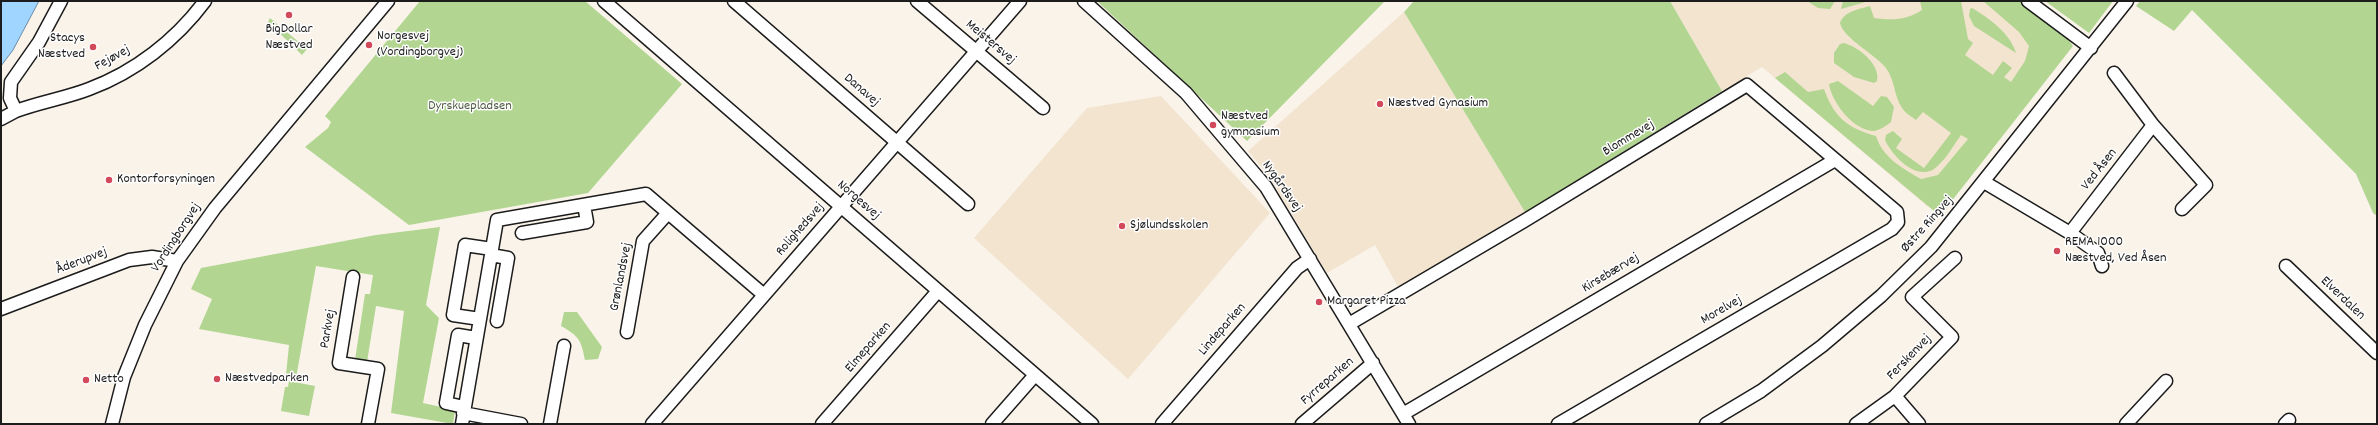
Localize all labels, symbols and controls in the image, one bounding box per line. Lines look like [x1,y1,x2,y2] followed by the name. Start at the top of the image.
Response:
[284,10,294,20] marker: BigDollar Næstved
[961,17,1019,69] street label: Meistersvej
[265,22,313,54] place label: BigDollar Næstved
[377,29,463,62] place label: Norgesvej (Vordingborgvej)
[38,31,85,64] place label: Stacys Næstved
[364,40,374,50] marker: Norgesvej (Vordingborgvej)
[88,42,98,52] marker: Stacys Næstved
[92,42,134,76] street label: Fejøvej
[839,71,883,111] street label: Danavej
[1388,96,1488,112] place label: Næstved Gynasium
[428,99,512,115] park label: Dyrskuepladsen
[1375,99,1385,109] marker: Næstved Gynasium
[1221,109,1280,142] place label: Næstved gymnasium
[1600,117,1658,161] street label: Blommevej
[1208,120,1218,130] marker: Næstved gymnasium
[2078,146,2122,194] street label: Ved Åsen
[1257,158,1305,216] street label: Nygårdsvej
[117,172,215,188] place label: Kontorforsyningen
[104,175,114,185] marker: Kontorforsyningen
[833,178,883,224] street label: Norgesvej
[1898,193,1958,257] street label: Østre Ringvej
[148,200,206,276] street label: Vordingborgvej
[773,200,829,260] street label: Rolighedsvej
[1130,218,1208,234] place label: Sjølundsskolen
[1117,221,1127,231] marker: Sjølundsskolen
[2065,235,2166,268] place label: REMA 1000 Næstved, Ved Åsen
[607,241,637,313] street label: Grønlandsvej
[54,245,110,279] street label: Åderupvej
[2052,246,2062,256] marker: REMA 1000 Næstved, Ved Åsen
[1579,250,1643,298] street label: Kirsebærvej
[2316,274,2368,324] street label: Elverdalen
[1698,293,1746,329] street label: Morelvej
[1327,294,1406,310] place label: Margaret Pizza
[1314,297,1324,307] marker: Margaret Pizza
[1196,300,1250,360] street label: Lindeparken
[317,308,341,350] street label: Parkvej
[842,319,896,377] street label: Elmeparken
[1884,331,1936,385] street label: Ferskenvej
[1298,354,1358,410] street label: Fyrreparken
[225,371,309,387] place label: Næstvedparken
[94,372,124,388] place label: Netto
[212,374,222,384] marker: Næstvedparken
[81,375,91,385] marker: Netto

